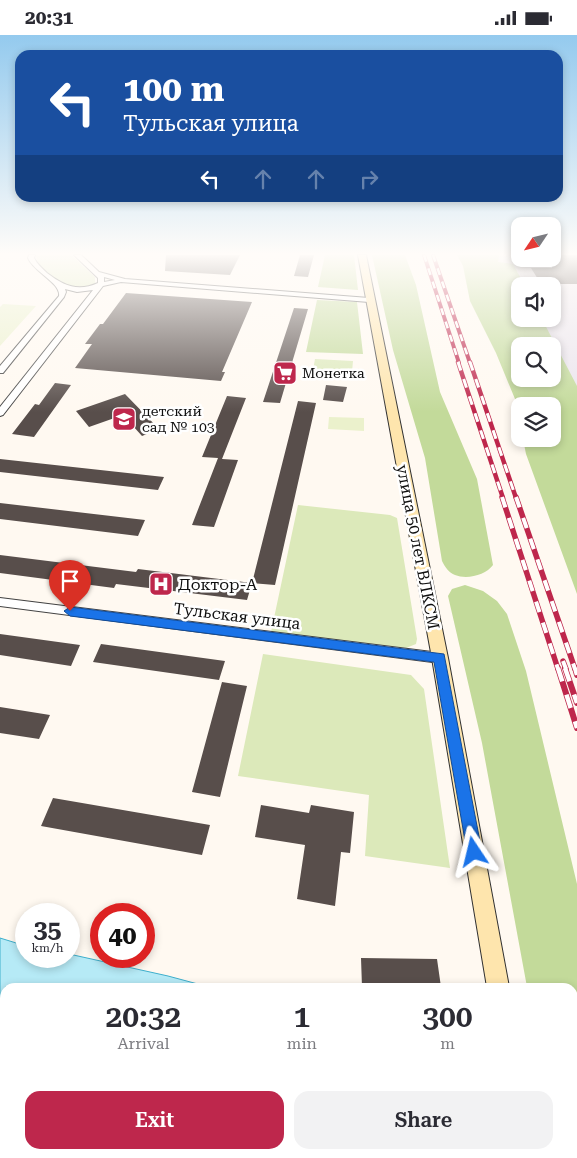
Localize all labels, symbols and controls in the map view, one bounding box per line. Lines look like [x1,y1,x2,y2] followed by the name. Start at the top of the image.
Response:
[25,6,74,29] text: 20:31
[123,69,224,110] text: 100 m
[40,70,105,135] icon: left
[123,111,299,136] text: Тульская улица
[196,165,224,193] icon: left
[249,165,277,193] icon: ahead
[302,165,330,193] icon: ahead
[355,165,383,193] icon: right
[511,217,561,267] north arrow
[511,217,561,447] map controls
[511,277,561,327] button: sound
[511,337,561,387] button: search
[272,360,298,386] supermarket icon: Монетка
[302,365,365,381] place label: Монетка
[511,397,561,447] button: layers
[142,403,215,435] place label: детский сад № 103
[111,406,137,432] school or university icon: детский сад № 103
[393,463,443,631] street label: улица 50 лет ВЛКСМ
[49,560,91,611] pin
[56,567,84,595] icon: arrive
[148,571,174,597] hospital icon: Доктор-А
[178,575,258,594] place label: Доктор-А
[172,599,302,633] street label: Тульская улица
[447,825,499,877] position arrow
[90,903,155,968] speed limit sign: 40
[33,915,62,944] text: 35
[31,941,64,955] text: km/h
[105,999,181,1034] text: 20:32
[293,999,310,1034] text: 1
[422,999,473,1034] text: 300
[117,1034,169,1053] text: Arrival
[287,1034,317,1053] text: min
[440,1034,455,1053] text: m
[25,1091,284,1149] button: Exit
[294,1091,553,1149] button: Share

